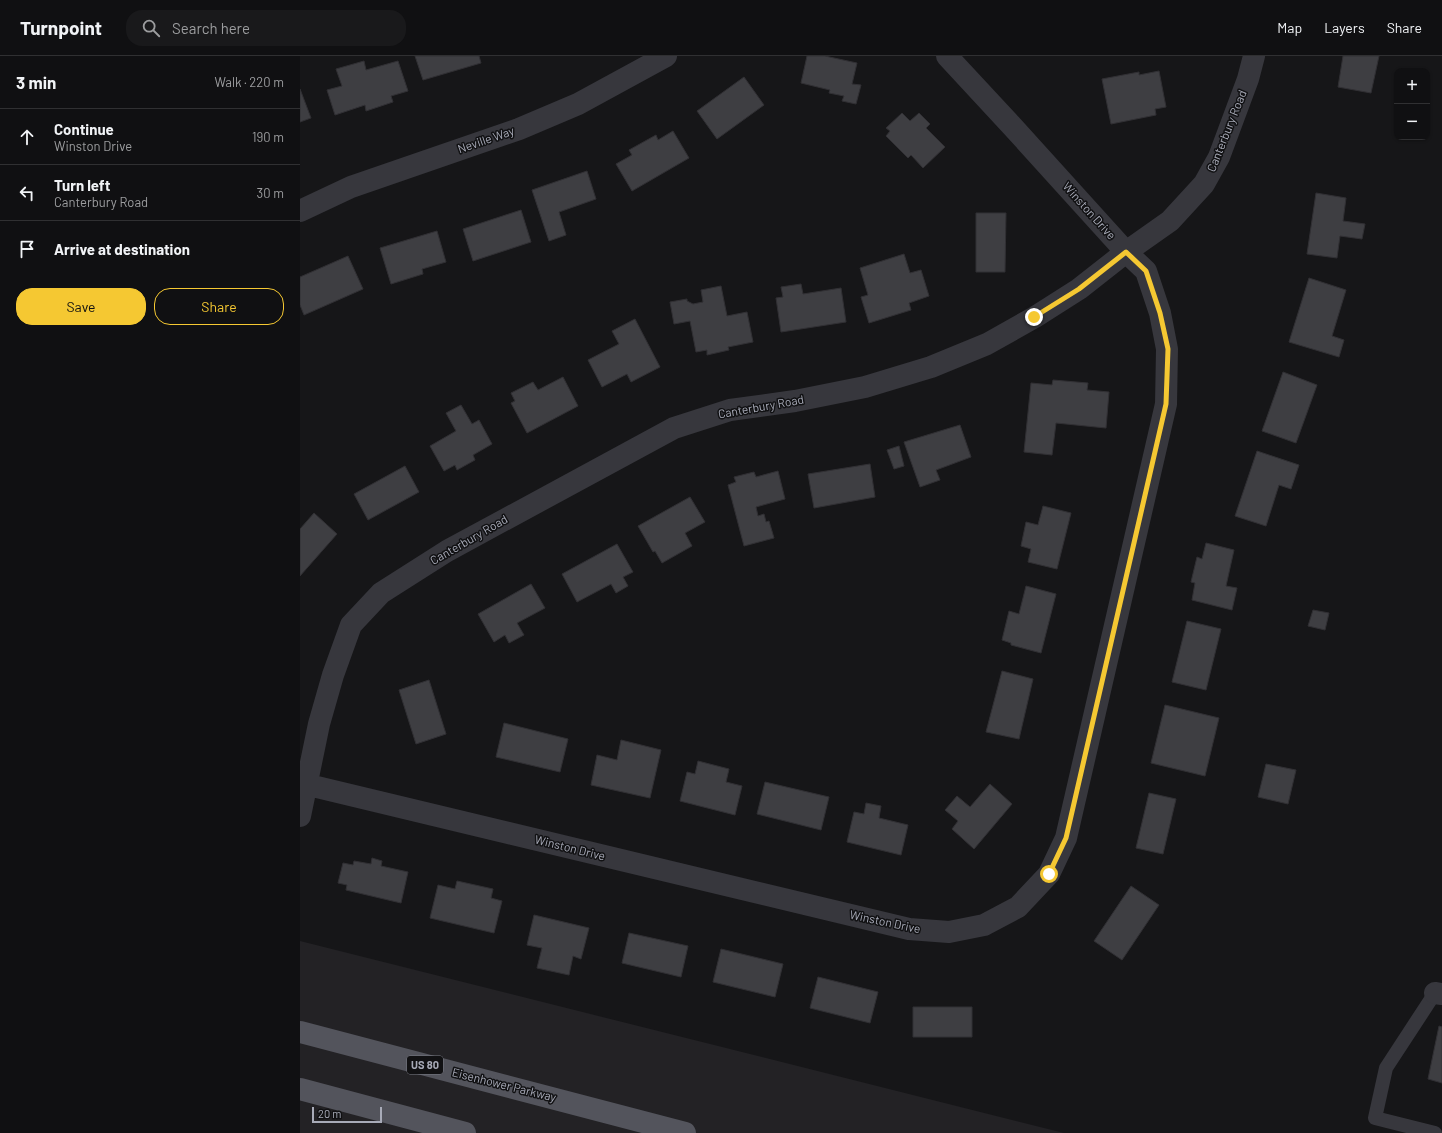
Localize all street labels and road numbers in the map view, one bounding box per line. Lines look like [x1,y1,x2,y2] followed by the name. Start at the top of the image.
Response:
[1203,88,1249,174] street label: Canterbury Road
[456,123,516,155] street label: Neville Way
[1060,179,1119,242] street label: Winston Drive
[717,392,805,420] street label: Canterbury Road
[427,511,510,567] street label: Canterbury Road
[534,832,607,863] street label: Winston Drive
[848,907,922,935] street label: Winston Drive
[407,1056,443,1074] road number: US 80
[451,1064,558,1104] street label: Eisenhower Parkway

